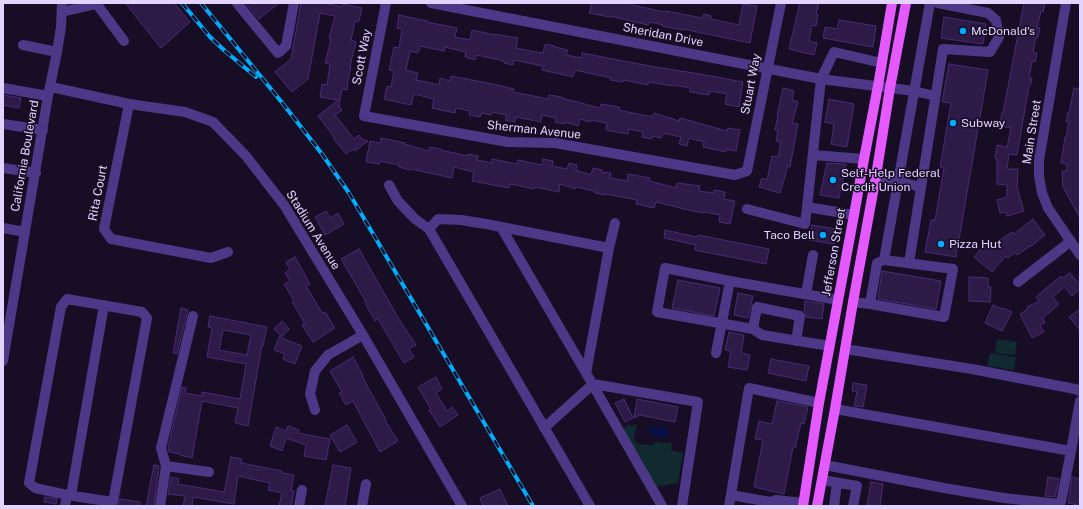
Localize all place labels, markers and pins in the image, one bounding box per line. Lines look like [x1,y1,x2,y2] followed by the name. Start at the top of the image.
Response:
[971,24,1035,38] place label: McDonald's
[958,26,968,36] marker: McDonald's
[961,116,1005,130] place label: Subway
[948,118,958,128] marker: Subway
[841,166,940,194] place label: Self-Help Federal Credit Union
[828,175,838,185] marker: Self-Help Federal Credit Union
[764,228,815,242] place label: Taco Bell
[818,230,828,240] marker: Taco Bell
[949,237,1002,251] place label: Pizza Hut
[936,239,946,249] marker: Pizza Hut

